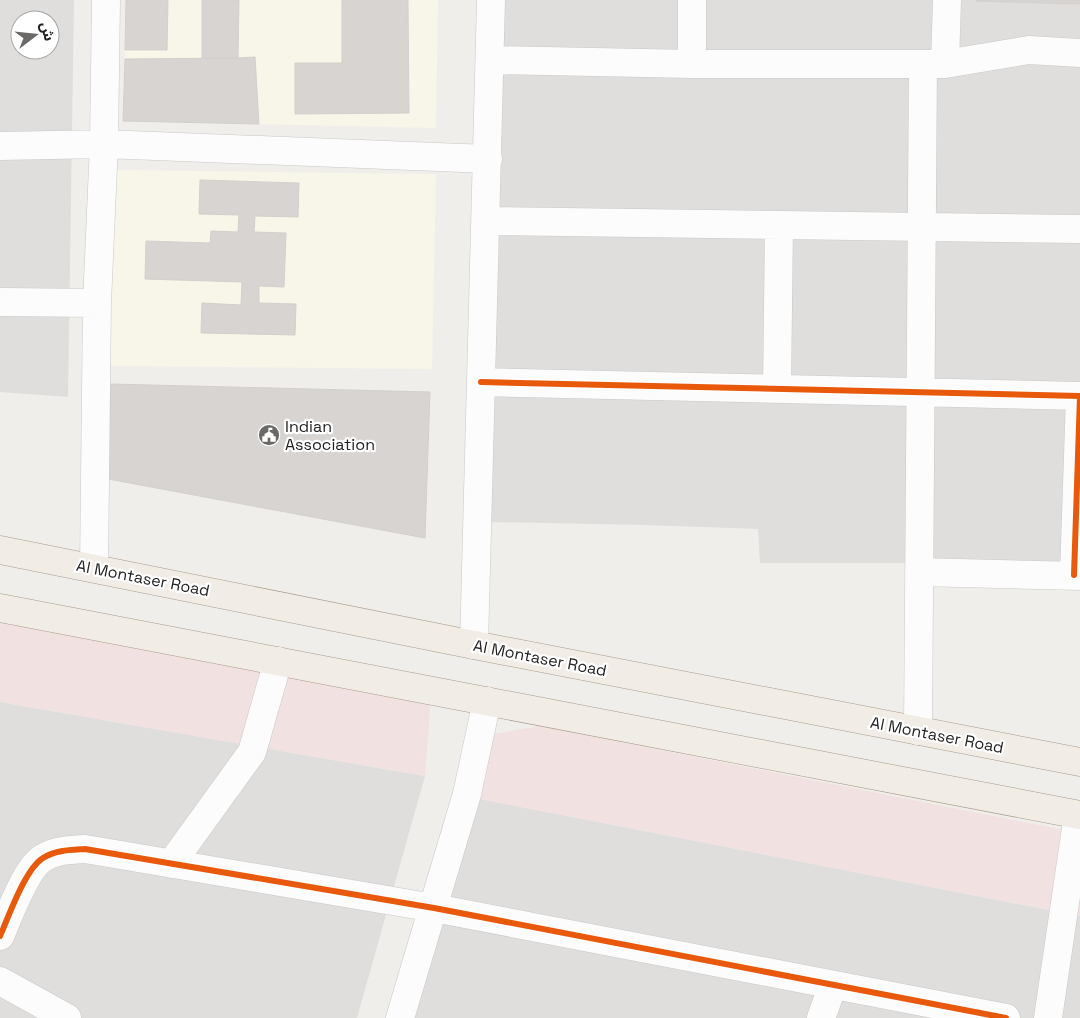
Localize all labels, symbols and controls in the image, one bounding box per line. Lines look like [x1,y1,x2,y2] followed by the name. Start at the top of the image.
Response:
[10,10,60,60] north arrow
[36,20,59,43] text: ش
[285,416,375,455] place label: Indian Association
[257,423,281,447] public building icon: Indian Association
[75,555,211,601] street label: Al Montaser Road
[472,635,608,681] street label: Al Montaser Road
[869,712,1005,758] street label: Al Montaser Road

